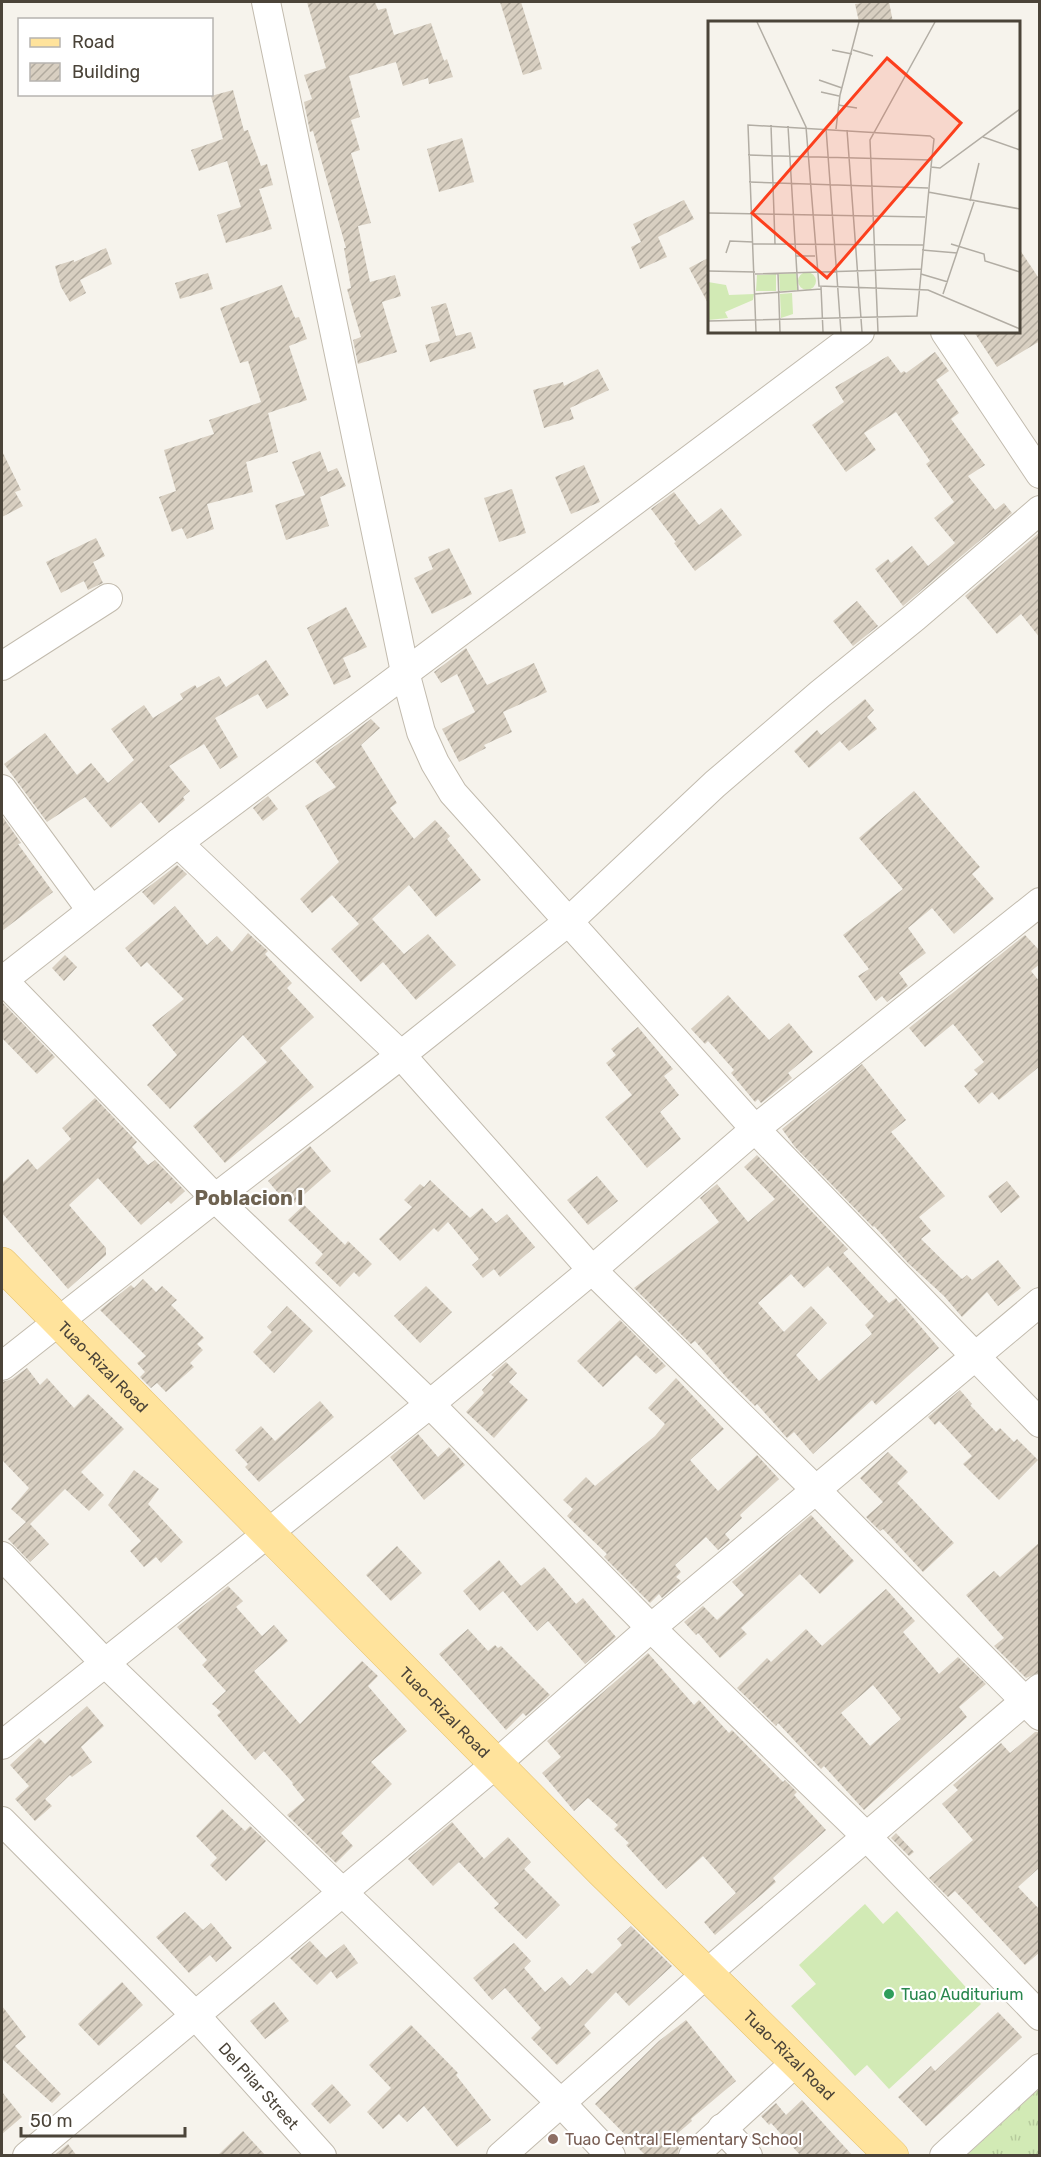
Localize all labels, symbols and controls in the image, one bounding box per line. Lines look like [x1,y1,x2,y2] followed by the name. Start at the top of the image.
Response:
[18,18,213,96] legend
[708,21,1020,333] inset map
[72,31,115,53] text: Road
[72,61,140,83] text: Building
[194,1186,304,1210] district label: Poblacion I
[54,1317,152,1416] street label: Tuao-Rizal Road
[396,1663,494,1762] street label: Tuao-Rizal Road
[901,1985,1023,2004] place label: Tuao Auditurium
[882,1987,896,2001] marker: Tuao Auditurium
[740,2006,839,2104] street label: Tuao-Rizal Road
[215,2038,303,2133] street label: Del Pilar Street
[21,2100,184,2138] scale bar
[30,2110,73,2132] text: 50 m
[565,2130,802,2149] place label: Tuao Central Elementary School
[546,2132,560,2146] marker: Tuao Central Elementary School

